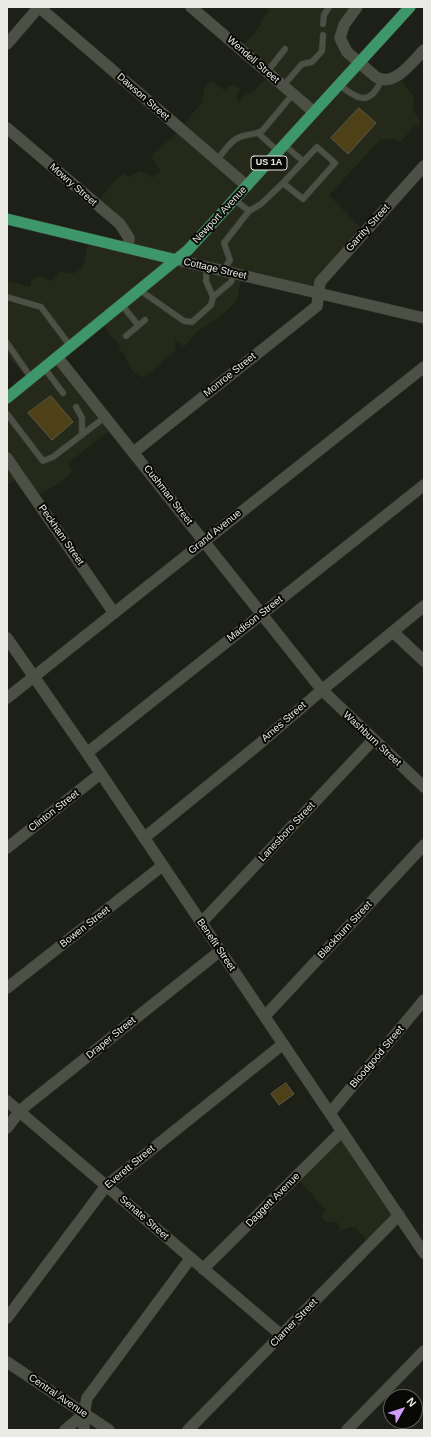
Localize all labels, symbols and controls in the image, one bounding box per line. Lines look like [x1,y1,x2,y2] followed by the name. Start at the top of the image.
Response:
[224,34,282,86] street label: Wendell Street
[114,71,172,123] street label: Dawson Street
[251,156,287,170] road number: US 1A
[47,161,99,209] street label: Mowry Street
[190,184,250,246] street label: Newport Avenue
[344,202,392,254] street label: Garrity Street
[182,256,248,282] street label: Cottage Street
[202,350,258,400] street label: Monroe Street
[141,463,195,527] street label: Cushman Street
[36,502,86,568] street label: Peckham Street
[186,507,244,557] street label: Grand Avenue
[225,594,285,644] street label: Madison Street
[259,699,309,745] street label: Ames Street
[341,709,403,769] street label: Washburn Street
[26,788,82,834] street label: Clinton Street
[256,800,318,864] street label: Lanesboro Street
[315,899,375,961] street label: Blackburn Street
[58,904,112,950] street label: Bowen Street
[194,917,238,973] street label: Benefit Street
[84,1014,138,1062] street label: Draper Street
[348,1024,406,1090] street label: Bloodgood Street
[103,1143,157,1191] street label: Everett Street
[243,1170,303,1230] street label: Daggett Avenue
[117,1193,171,1243] street label: Senate Street
[268,1296,320,1350] street label: Clarner Street
[26,1372,90,1420] street label: Central Avenue
[383,1389,423,1429] north arrow
[404,1395,419,1409] text: N

